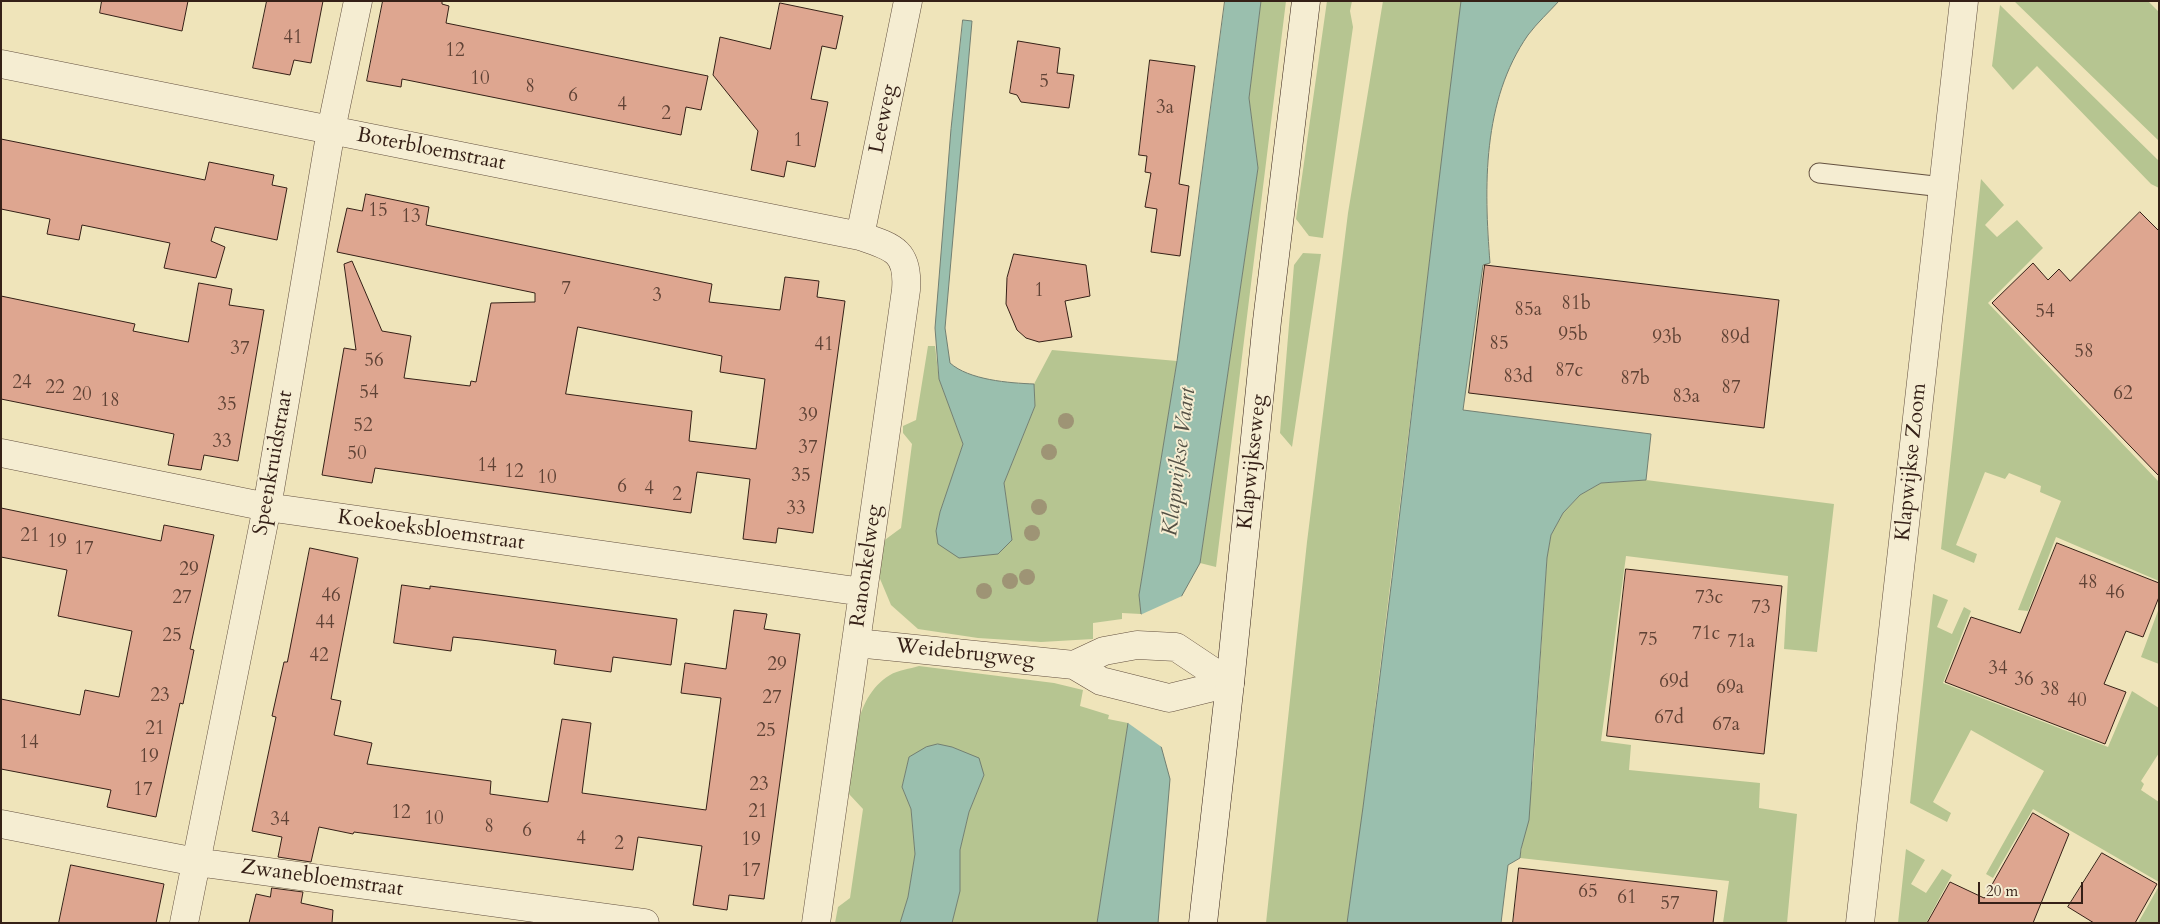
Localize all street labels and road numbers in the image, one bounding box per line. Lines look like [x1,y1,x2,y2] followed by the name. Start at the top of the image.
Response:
[865,82,903,156] street label: Leeweg
[355,123,507,177] street label: Boterbloemstraat
[1891,382,1933,542] street label: Klapwijkse Zoom
[249,389,299,537] street label: Speenkruidstraat
[1233,393,1273,531] street label: Klapwijkseweg
[846,503,888,629] street label: Ranonkelweg
[336,505,526,557] street label: Koekoeksbloemstraat
[894,634,1036,674] street label: Weidebrugweg
[239,855,405,903] street label: Zwanebloemstraat

